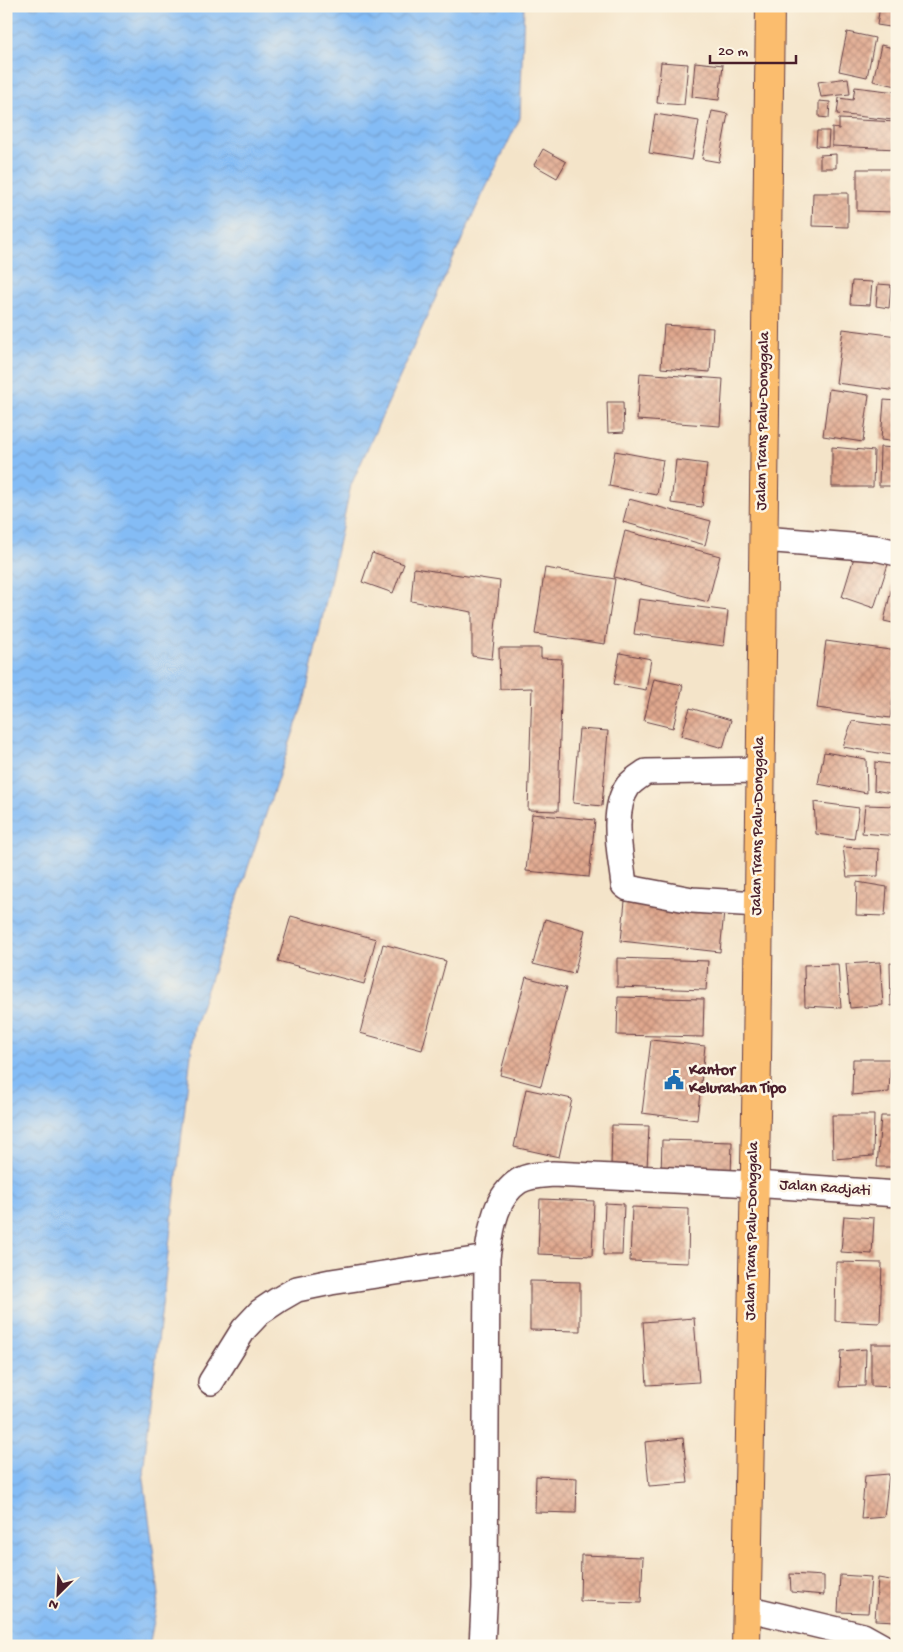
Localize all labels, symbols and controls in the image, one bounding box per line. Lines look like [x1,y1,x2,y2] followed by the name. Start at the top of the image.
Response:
[710,32,797,64] scale bar
[718,43,748,61] text: 20 m
[753,330,775,511] street label: Jalan Trans Palu-Donggala
[748,735,770,916] street label: Jalan Trans Palu-Donggala
[688,1062,787,1099] place label: Kantor Kelurahan Tipo
[663,1069,685,1091] public building icon: Kantor Kelurahan Tipo
[742,1140,764,1321] street label: Jalan Trans Palu-Donggala
[779,1176,871,1202] street label: Jalan Radjati
[32,1570,82,1620] north arrow
[46,1594,61,1613] text: N

